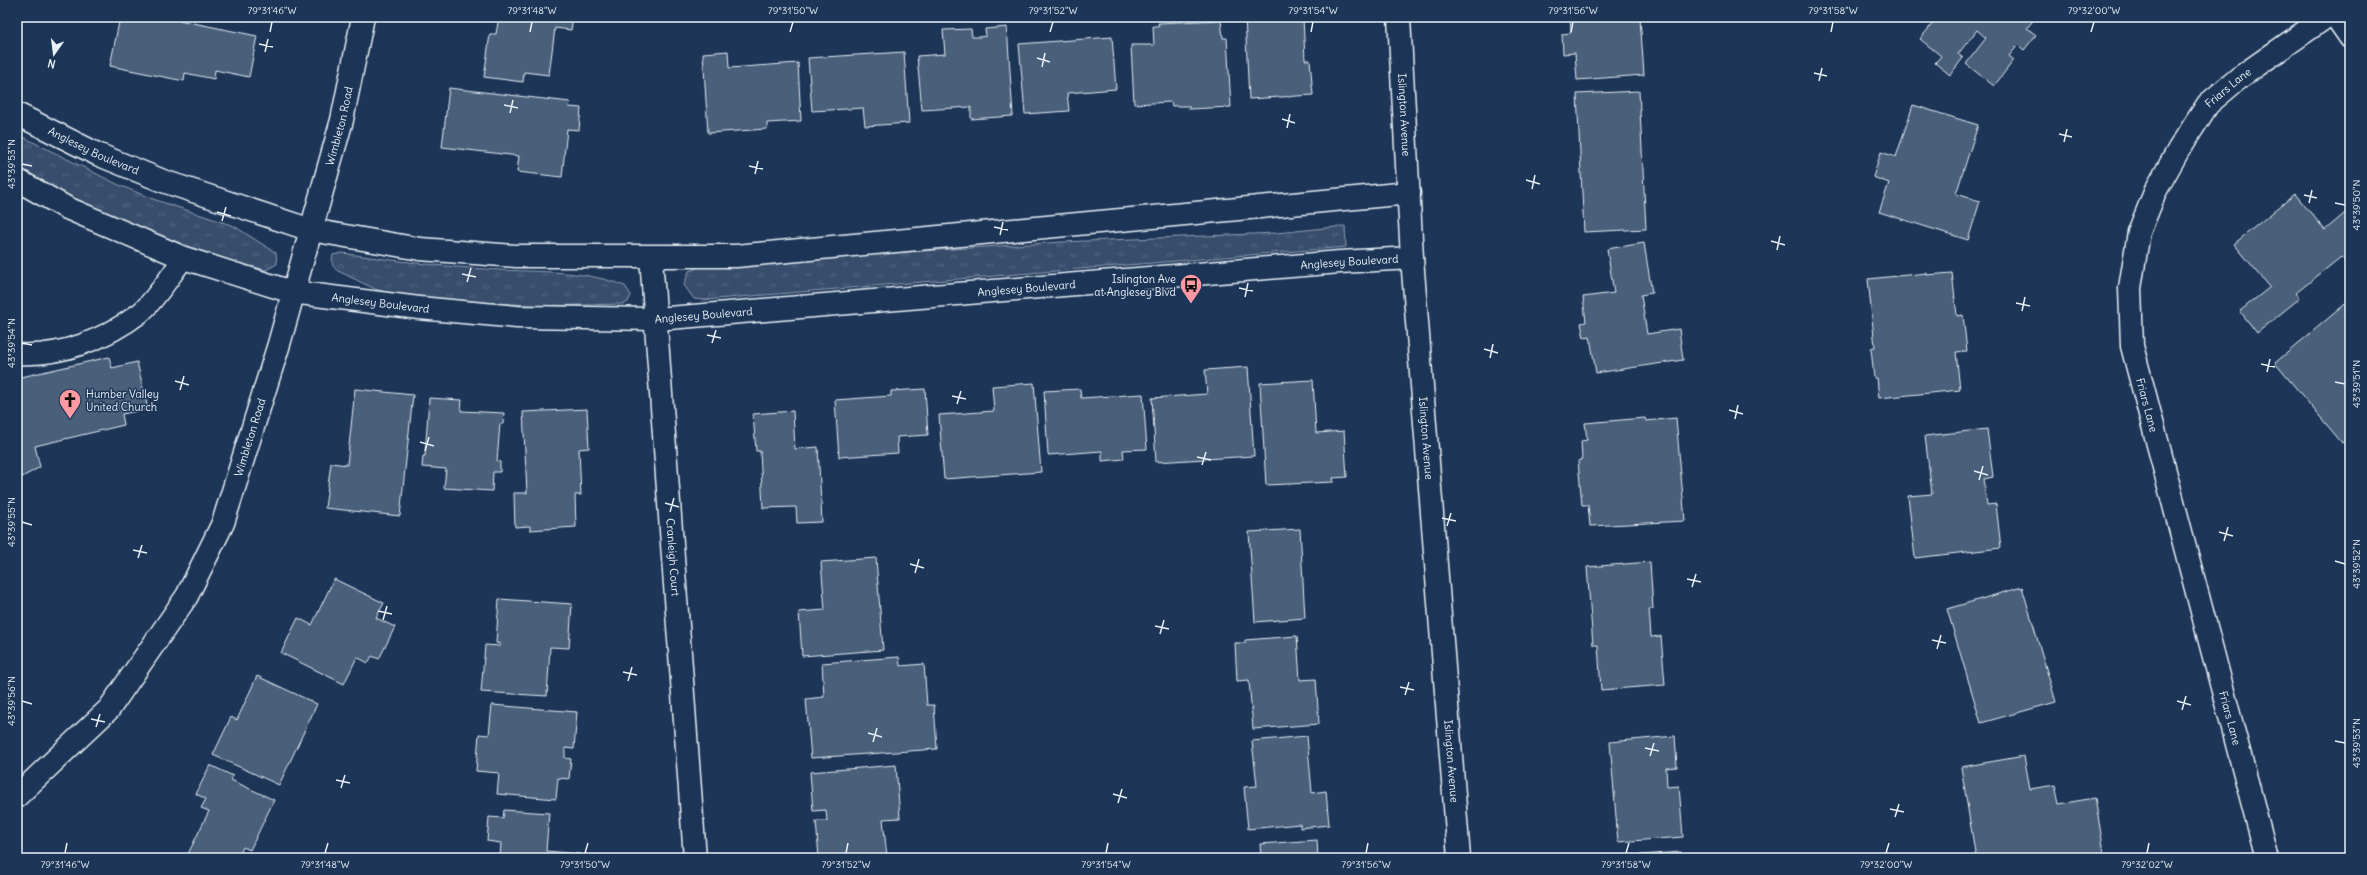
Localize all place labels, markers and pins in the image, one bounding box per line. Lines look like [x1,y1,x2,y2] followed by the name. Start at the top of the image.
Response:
[1094,272,1177,299] place label: Islington Ave at Anglesey Blvd
[1178,272,1204,305] bus stop icon: Islington Ave at Anglesey Blvd
[57,387,83,420] church icon: Humber Valley United Church
[86,387,159,414] place label: Humber Valley United Church

